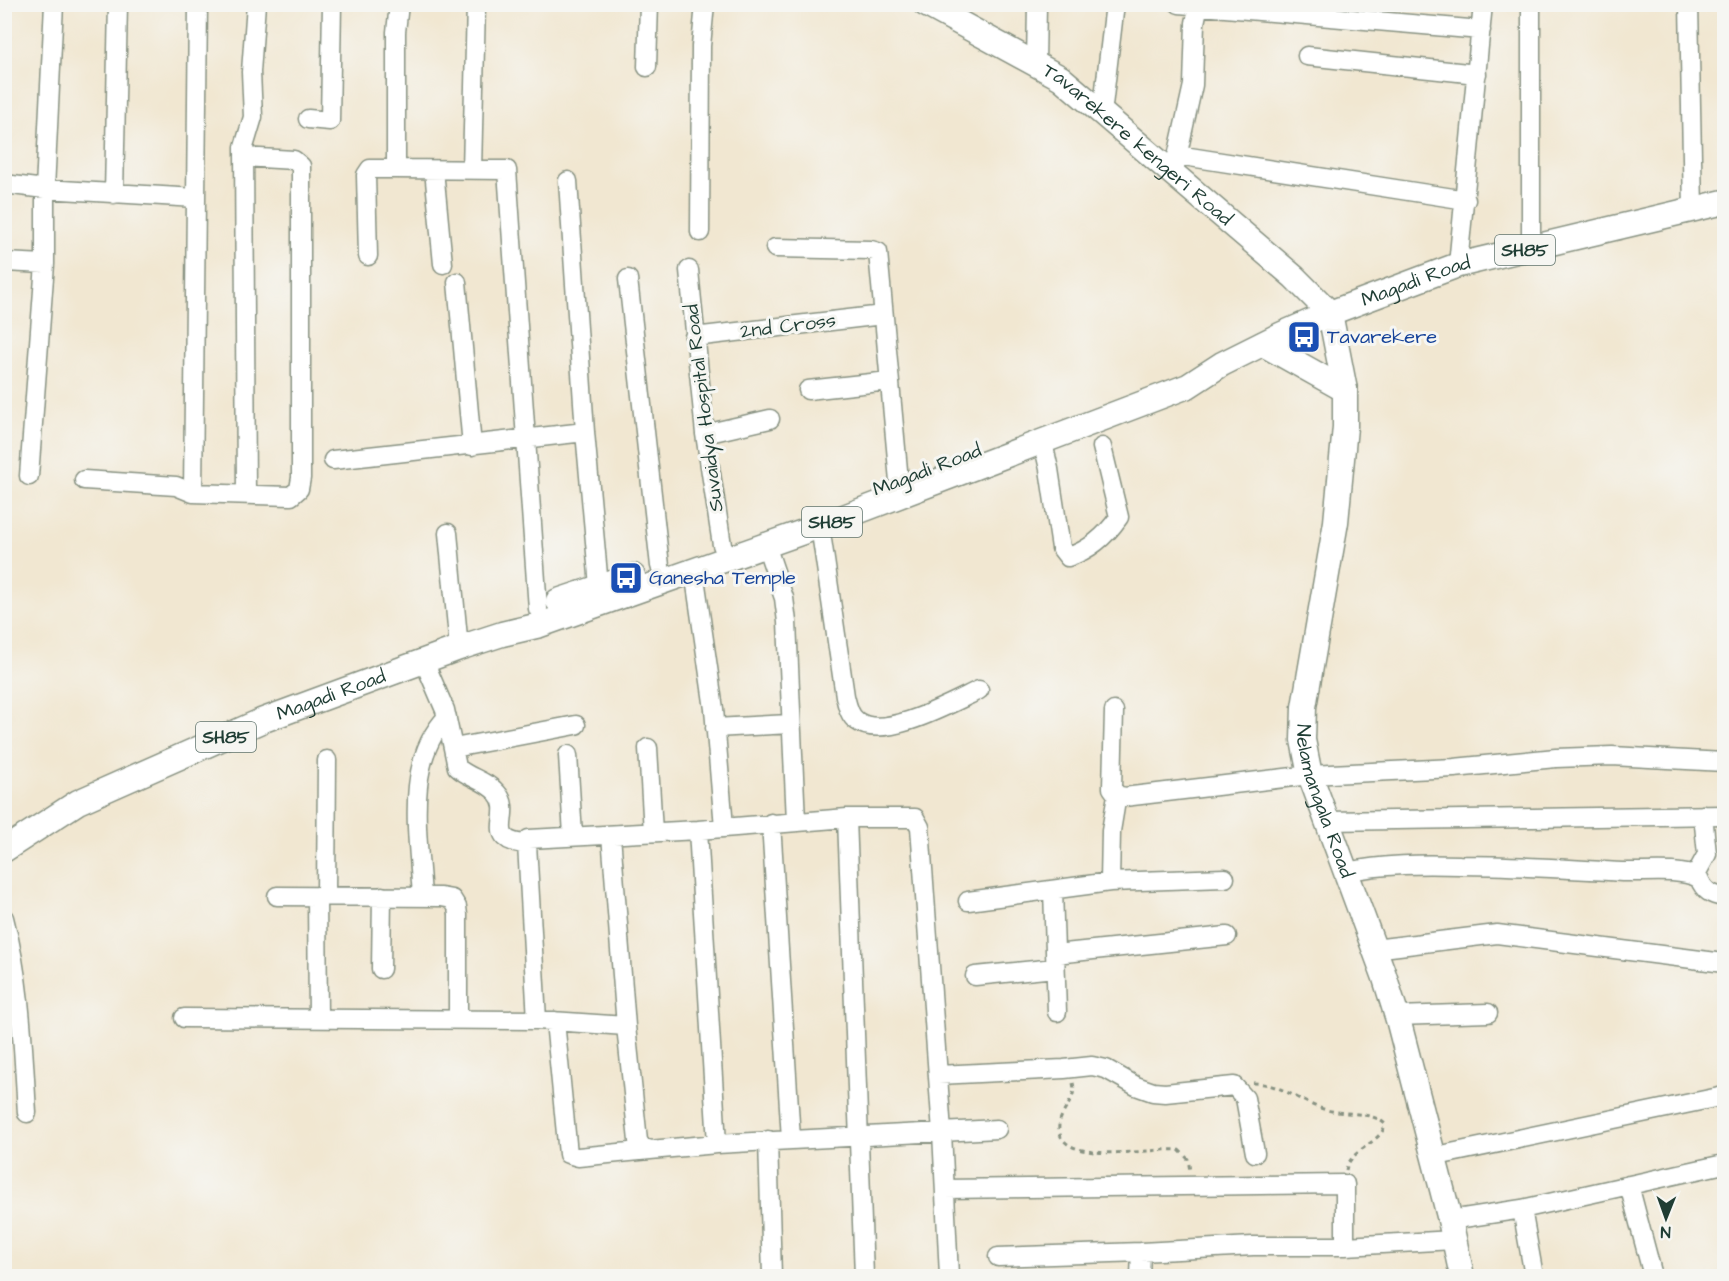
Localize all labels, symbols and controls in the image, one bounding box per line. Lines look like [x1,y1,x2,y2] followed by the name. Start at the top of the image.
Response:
[1038,57,1238,232] street label: Tavarekere kengeri Road
[1495,235,1555,265] road number: SH85
[1357,249,1473,314] street label: Magadi Road
[677,302,732,513] street label: Suvaidya Hospital Road
[739,306,837,346] street label: 2nd Cross
[1286,319,1322,355] bus stop icon: Tavarekere
[1327,323,1437,351] place label: Tavarekere
[869,436,986,505] street label: Magadi Road
[802,507,862,537] road number: SH85
[608,560,644,596] bus stop icon: Ganesha Temple
[649,564,796,592] place label: Ganesha Temple
[272,662,390,728] street label: Magadi Road
[196,722,256,752] road number: SH85
[1289,724,1361,882] street label: Nelamangala Road
[1636,1188,1696,1248] north arrow
[1661,1221,1671,1243] text: N

